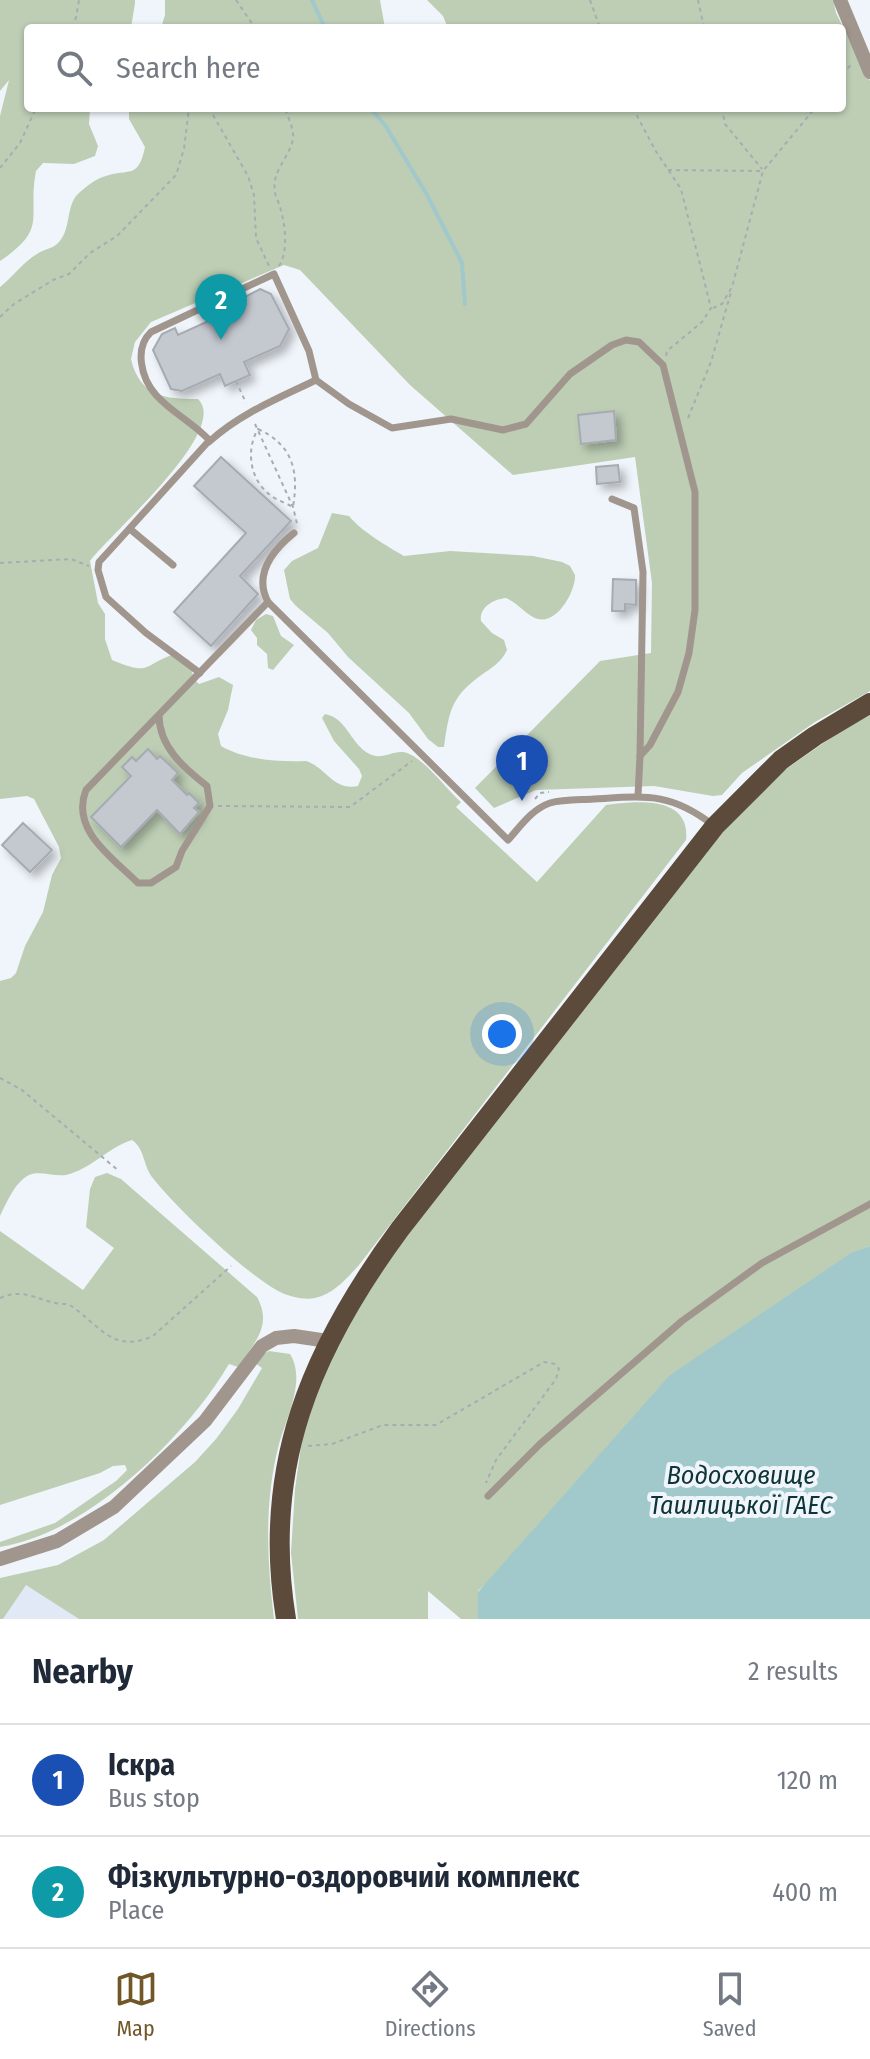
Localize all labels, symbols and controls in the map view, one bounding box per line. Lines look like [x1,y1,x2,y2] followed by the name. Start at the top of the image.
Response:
[24,24,846,112] search box
[52,46,96,90] icon: search
[116,50,261,86] text: Search here
[195,274,247,340] pin: 2
[496,735,548,801] pin: 1
[482,1014,522,1054] your location
[650,1460,833,1521] water label: Водосховище Ташлицької ГАЕС
[32,1651,133,1692] text: Nearby
[748,1656,838,1687] text: 2 results
[108,1747,175,1783] text: Іскра
[53,1765,64,1796] text: 1
[777,1765,838,1796] text: 120 m
[108,1783,200,1814] text: Bus stop
[108,1859,580,1895] text: Фізкультурно-оздоровчий комплекс
[52,1877,64,1908] text: 2
[772,1877,838,1908] text: 400 m
[108,1895,164,1926] text: Place
[114,1967,158,2042] tab: Map
[385,1967,476,2042] tab: Directions
[703,1967,756,2042] tab: Saved

